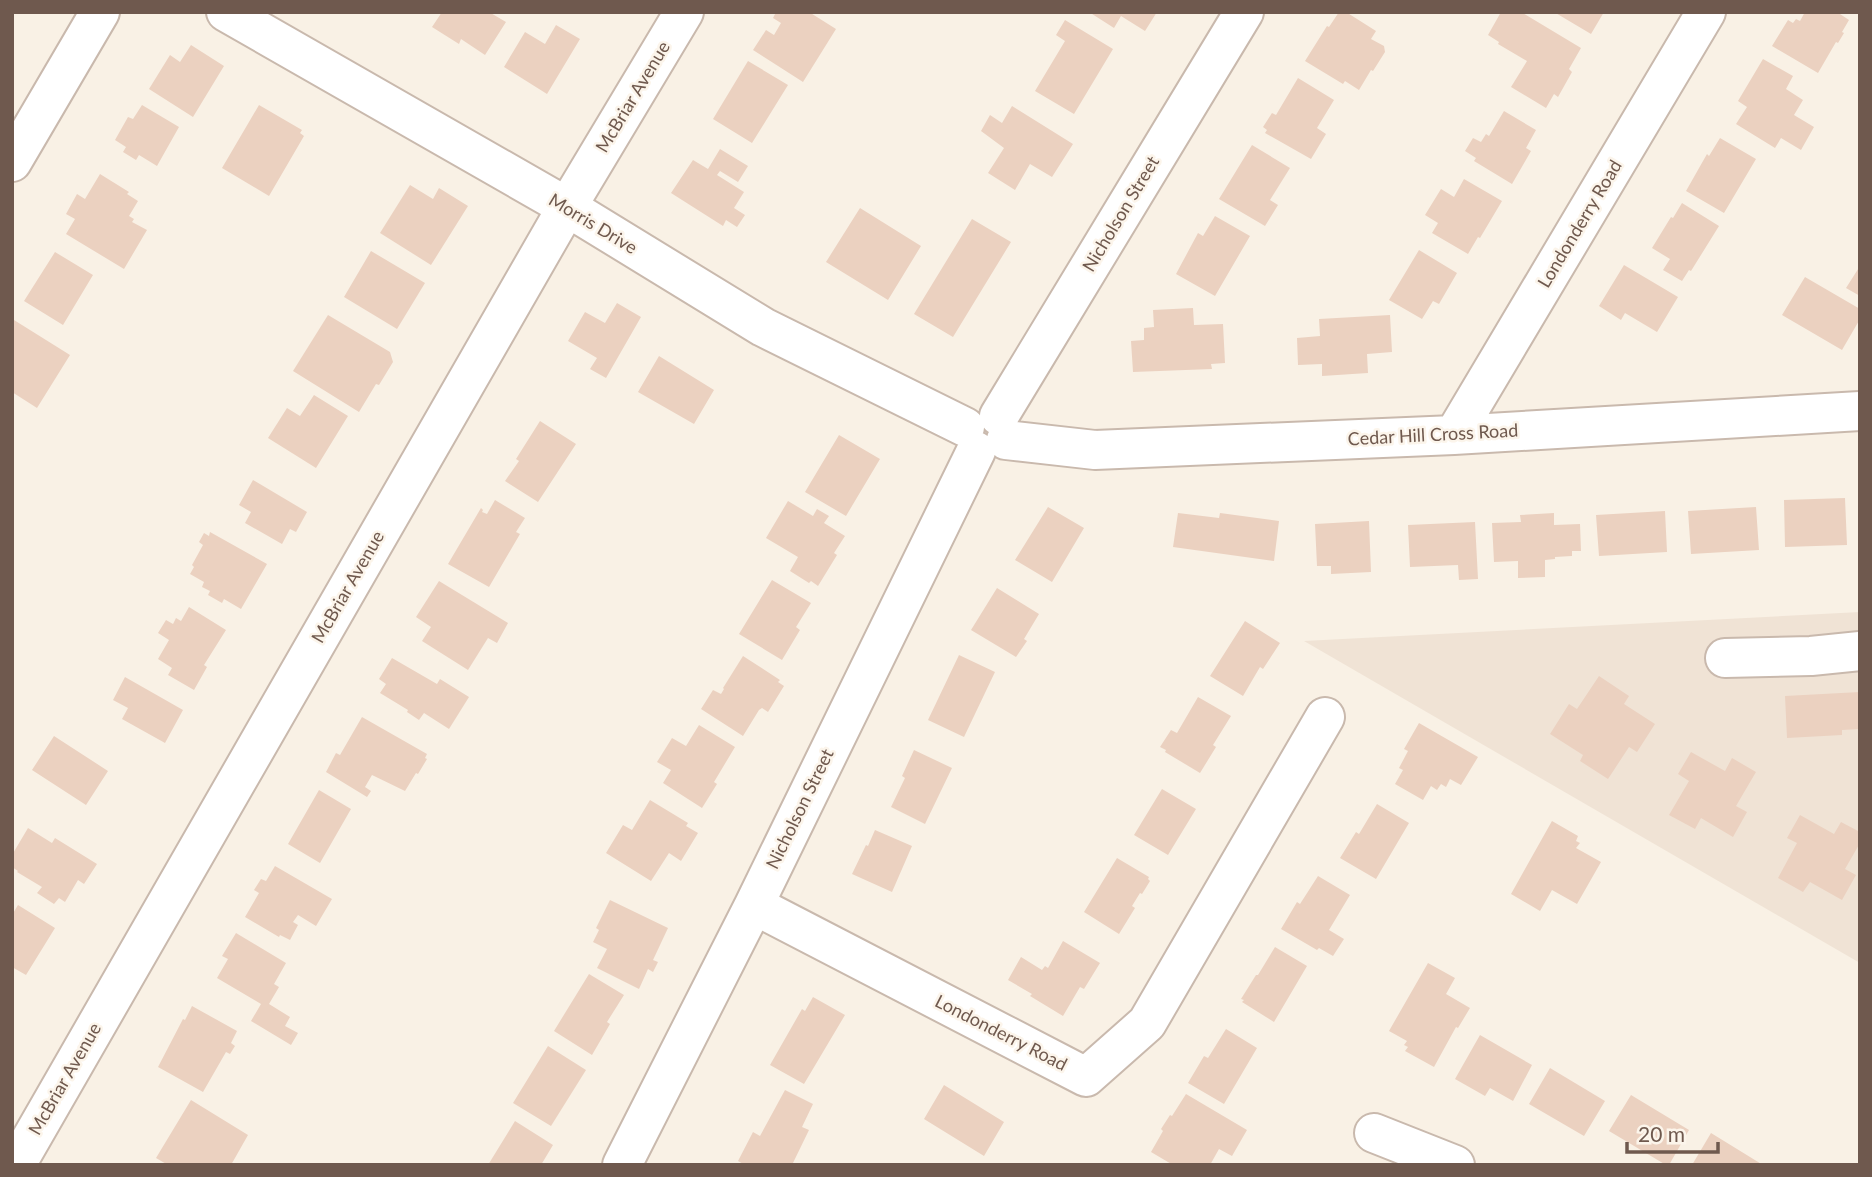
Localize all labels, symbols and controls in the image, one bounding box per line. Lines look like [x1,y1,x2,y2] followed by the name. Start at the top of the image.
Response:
[590,37,674,156] street label: McBriar Avenue
[1077,151,1164,275] street label: Nicholson Street
[1532,156,1626,291] street label: Londonderry Road
[545,188,642,258] street label: Morris Drive
[1347,419,1519,449] street label: Cedar Hill Cross Road
[306,526,388,647] street label: McBriar Avenue
[760,744,838,872] street label: Nicholson Street
[932,989,1071,1075] street label: Londonderry Road
[23,1018,105,1139] street label: McBriar Avenue
[1627,1110,1718,1154] scale bar
[1638,1121,1685,1146] text: 20 m

